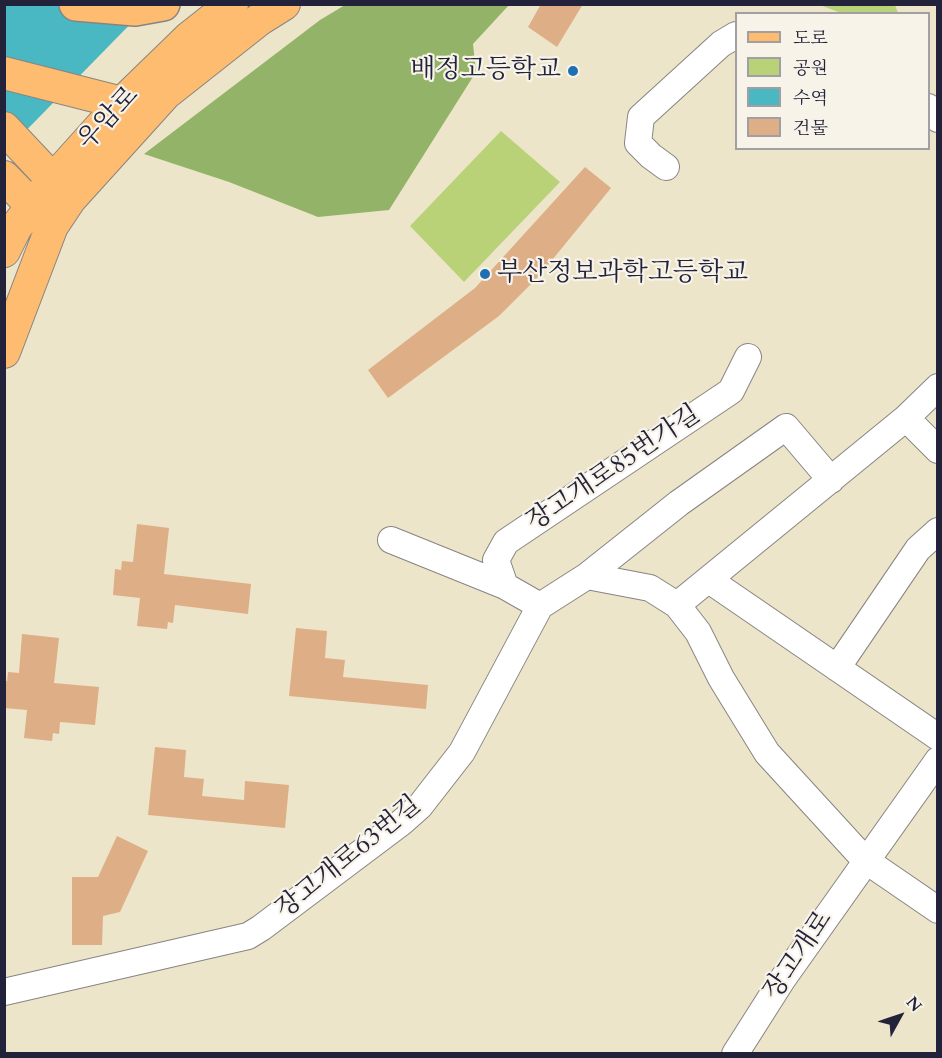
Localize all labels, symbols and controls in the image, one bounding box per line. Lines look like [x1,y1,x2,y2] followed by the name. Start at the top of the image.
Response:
[735,12,930,150] legend
[793,26,828,51] text: 도로
[410,55,561,87] place label: 배정고등학교
[793,56,828,81] text: 공원
[566,64,580,78] marker: 배정고등학교
[72,81,146,157] street label: 우암로
[793,86,828,111] text: 수역
[793,116,828,141] text: 건물
[497,258,748,290] place label: 부산정보과학고등학교
[478,267,492,281] marker: 부산정보과학고등학교
[521,399,707,539] street label: 장고개로85번가길
[270,790,428,926] street label: 장고개로63번길
[758,906,840,1006] street label: 장고개로
[870,986,930,1046] north arrow
[901,992,927,1017] text: N

